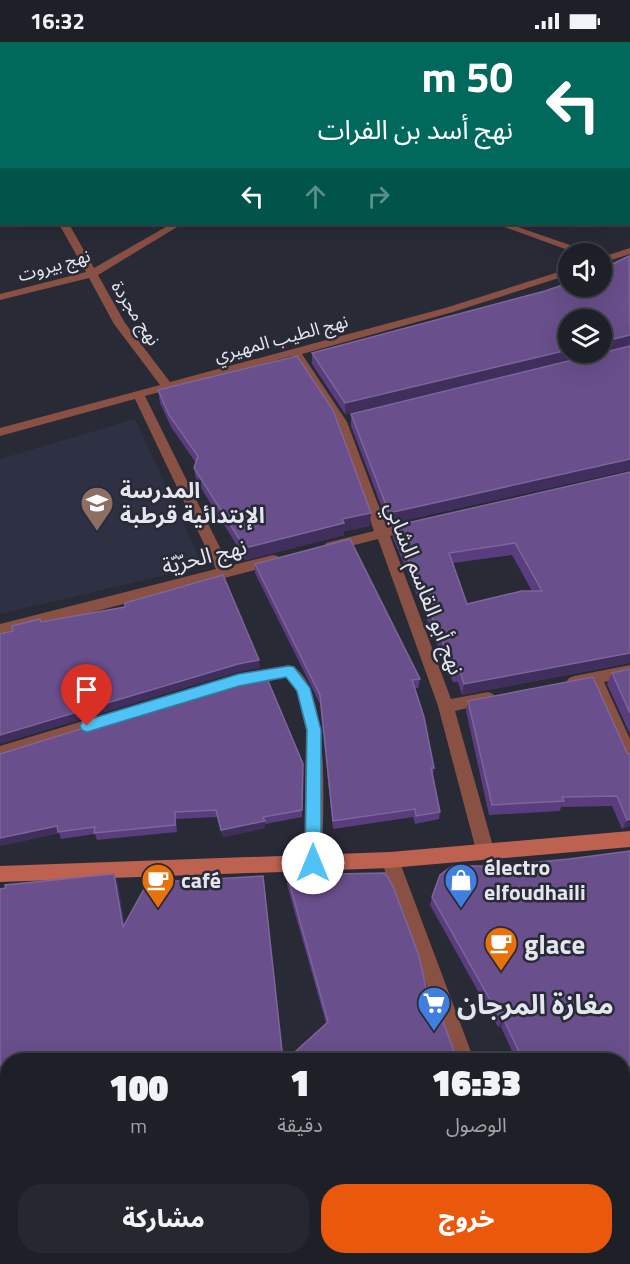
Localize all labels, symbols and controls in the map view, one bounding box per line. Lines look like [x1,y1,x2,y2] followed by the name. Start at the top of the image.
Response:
[30,4,85,38] text: 16:32
[421,44,513,108] text: 50 m
[534,66,612,144] icon: left
[318,108,513,149] text: نهج أسد بن الفرات
[236,180,269,213] icon: left
[299,180,332,213] icon: ahead
[362,180,395,213] icon: right
[15,242,93,288] street label: نهج بيروت
[558,243,612,363] map controls
[558,243,612,297] button: sound
[105,275,167,351] street label: نهج مجردة
[211,307,351,369] street label: نهج الطيب المهيري
[558,309,612,363] button: layers
[120,473,265,532] place label: المدرسة الإبتدائية قرطبة
[79,485,115,532] school or university icon: المدرسة الإبتدائية قرطبة
[376,496,474,680] street label: نهج أبو القاسم الشابي
[158,529,250,583] street label: نهج الحرّيّة
[61,664,112,726] pin
[70,673,103,706] icon: arrive
[281,831,345,895] position arrow
[484,850,586,909] place label: électro elfoudhaili
[140,862,176,909] cafe icon: café
[443,862,479,909] shop icon: électro elfoudhaili
[181,863,221,897] place label: café
[524,923,585,964] place label: glace
[483,925,519,972] cafe icon: glace
[457,983,614,1024] place label: مغازة المرجان
[416,985,452,1032] supermarket icon: مغازة المرجان
[290,1055,310,1110] text: 1
[432,1055,521,1110] text: 16:33
[109,1060,168,1115] text: 100
[277,1109,323,1140] text: دقيقة
[446,1109,507,1140] text: الوصول
[130,1110,147,1141] text: m
[18,1184,309,1253] button: مشاركة
[321,1184,612,1253] button: خروج

